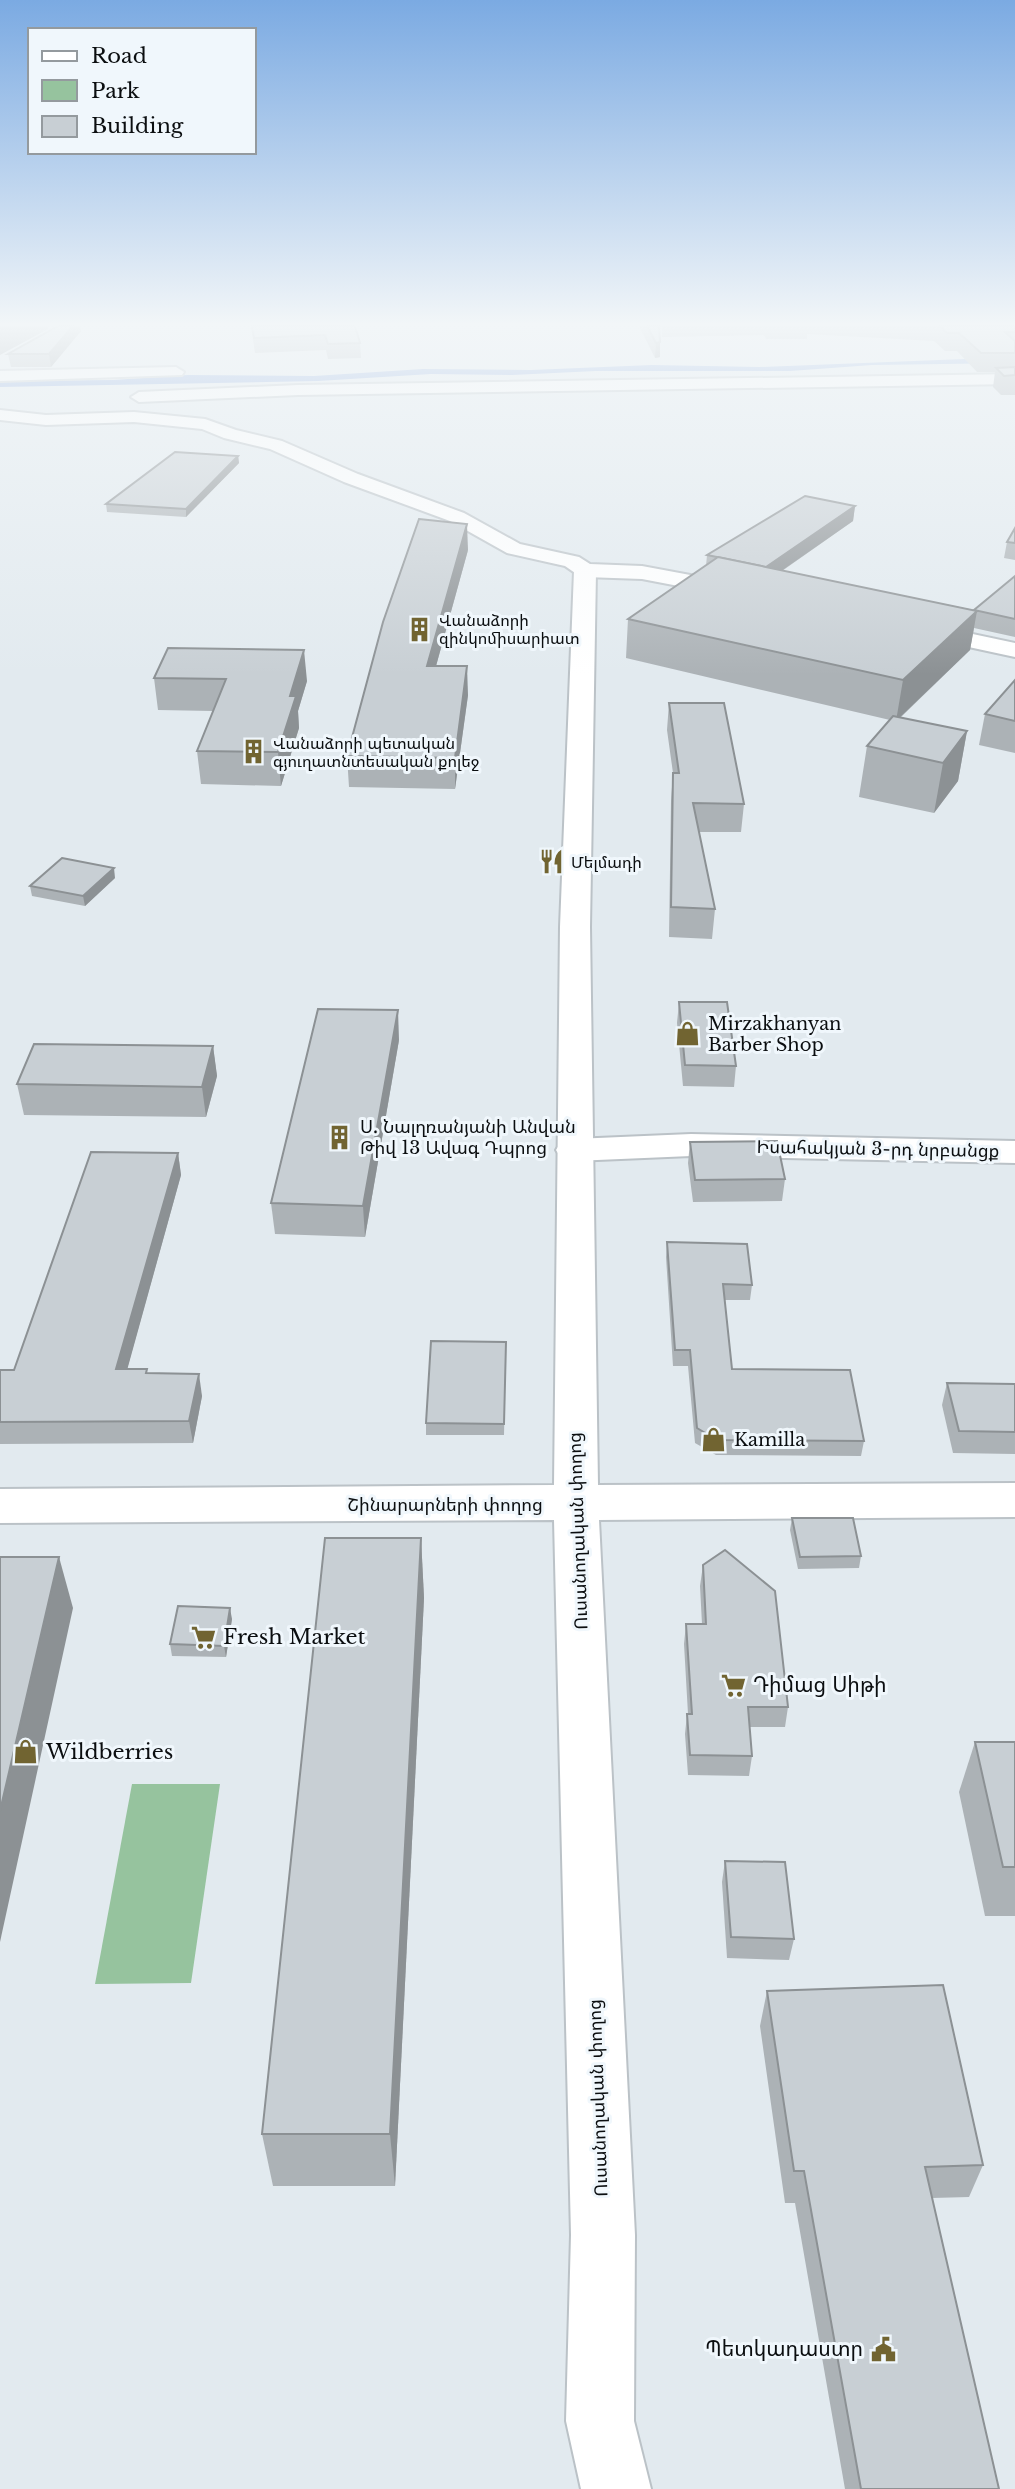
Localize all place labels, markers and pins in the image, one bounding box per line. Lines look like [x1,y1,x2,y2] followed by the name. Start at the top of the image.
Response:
[439,610,580,648] place label: Վանաձորի զինկոմիսարիատ
[405,615,433,643] building icon: Վանաձորի զինկոմիսարիատ
[273,733,479,771] place label: Վանաձորի պետական գյուղատնտեսական քոլեջ
[239,738,267,766] building icon: Վանաձորի պետական գյուղատնտեսական քոլեջ
[537,848,565,876] restaurant icon: Մելմադի
[571,852,642,872] place label: Մելմադի
[708,1013,842,1056] place label: Mirzakhanyan Barber Shop
[674,1020,702,1048] shop icon: Mirzakhanyan Barber Shop
[360,1116,576,1159] place label: Ս. Նալղռանյանի Անվան Թիվ 13 Ավագ Դպրոց
[326,1123,354,1151] building icon: Ս. Նալղռանյանի Անվան Թիվ 13 Ավագ Դպրոց
[700,1426,728,1454] shop icon: Kamilla
[734,1429,805,1451] place label: Kamilla
[189,1623,217,1651] supermarket icon: Fresh Market
[223,1624,365,1650] place label: Fresh Market
[719,1671,747,1699] supermarket icon: Դիմաց Սիթի
[753,1672,886,1698] place label: Դիմաց Սիթի
[12,1738,40,1766] shop icon: Wildberries
[45,1739,173,1765] place label: Wildberries
[869,2335,897,2363] public building icon: Պետկադաստր
[705,2336,863,2362] place label: Պետկադաստր

